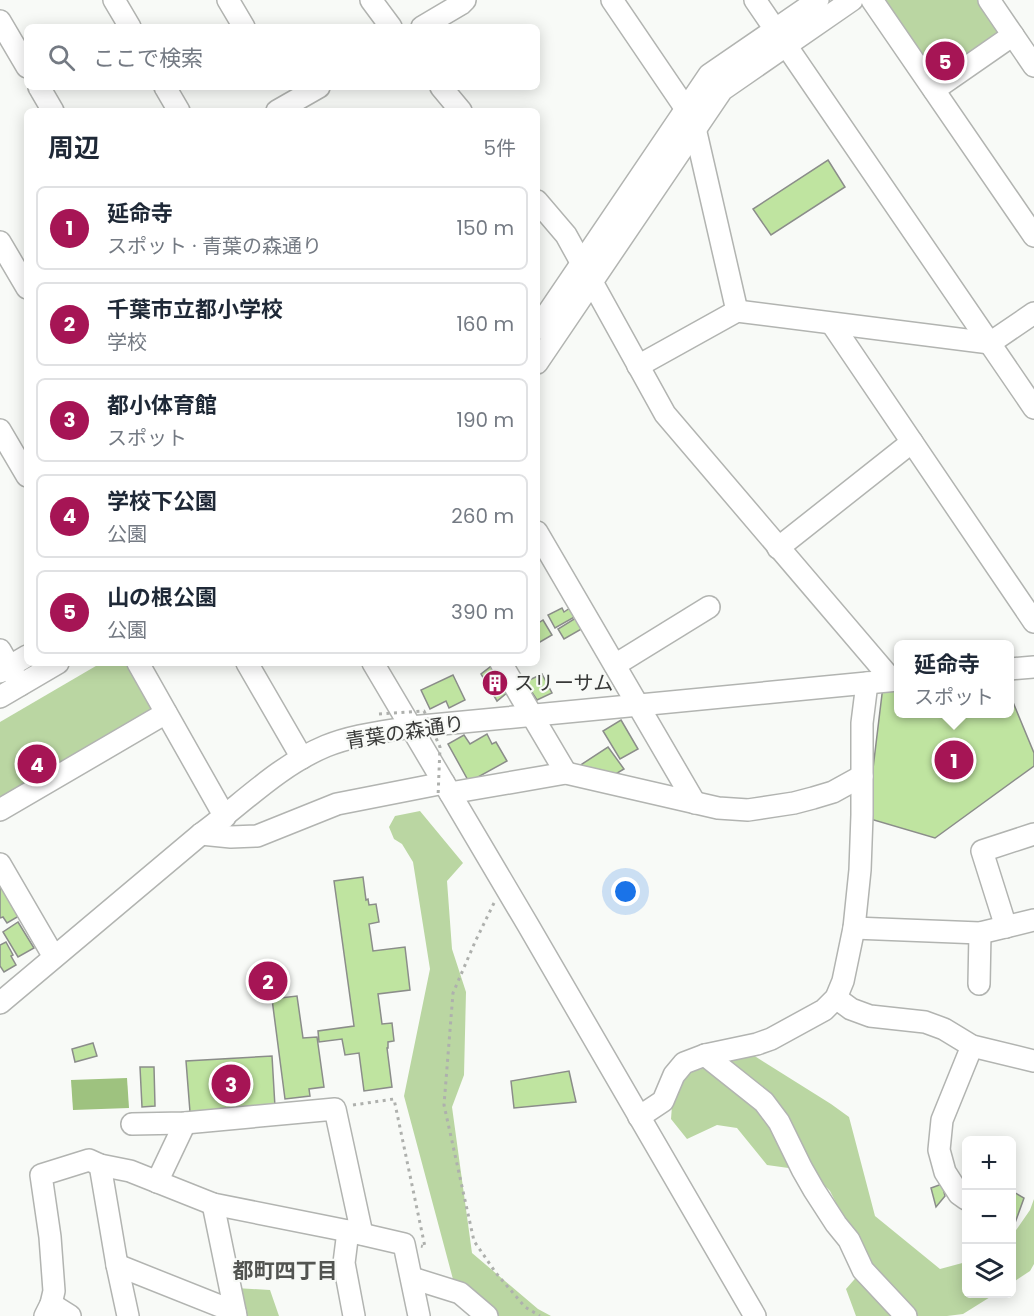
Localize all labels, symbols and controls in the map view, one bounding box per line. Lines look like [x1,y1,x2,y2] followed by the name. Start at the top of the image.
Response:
[24,24,540,90] search box
[926,38,964,84] pin: 5
[45,41,78,74] icon: search
[93,43,203,74] text: ここで検索
[48,130,100,166] text: 周辺
[483,134,516,162] text: 5件
[107,198,173,229] text: 延命寺
[66,214,73,242] text: 1
[457,214,514,242] text: 150 m
[107,232,322,260] text: スポット · 青葉の森通り
[107,294,283,325] text: 千葉市立都小学校
[64,310,75,338] text: 2
[456,310,514,338] text: 160 m
[107,328,147,356] text: 学校
[107,390,217,421] text: 都小体育館
[63,406,76,434] text: 3
[457,406,514,434] text: 190 m
[107,424,187,452] text: スポット
[107,486,217,517] text: 学校下公園
[63,502,76,530] text: 4
[451,502,514,530] text: 260 m
[107,520,147,548] text: 公園
[107,582,217,613] text: 山の根公園
[63,598,76,626] text: 5
[451,598,514,626] text: 390 m
[107,616,147,644] text: 公園
[894,640,1014,718] popup
[914,649,980,680] text: 延命寺
[480,668,510,698] building icon: スリーサム
[514,669,613,697] place label: スリーサム
[914,683,994,711] text: スポット
[344,709,466,755] street label: 青葉の森通り
[934,738,974,783] pin: 1
[18,742,57,786] pin: 4
[611,877,640,906] your location
[248,958,288,1004] pin: 2
[212,1062,250,1106] pin: 3
[962,1136,1016,1298] map controls
[962,1136,1016,1190] button: +
[962,1190,1016,1244] button: −
[962,1244,1016,1298] button: layers
[233,1256,338,1285] district label: 都町四丁目

